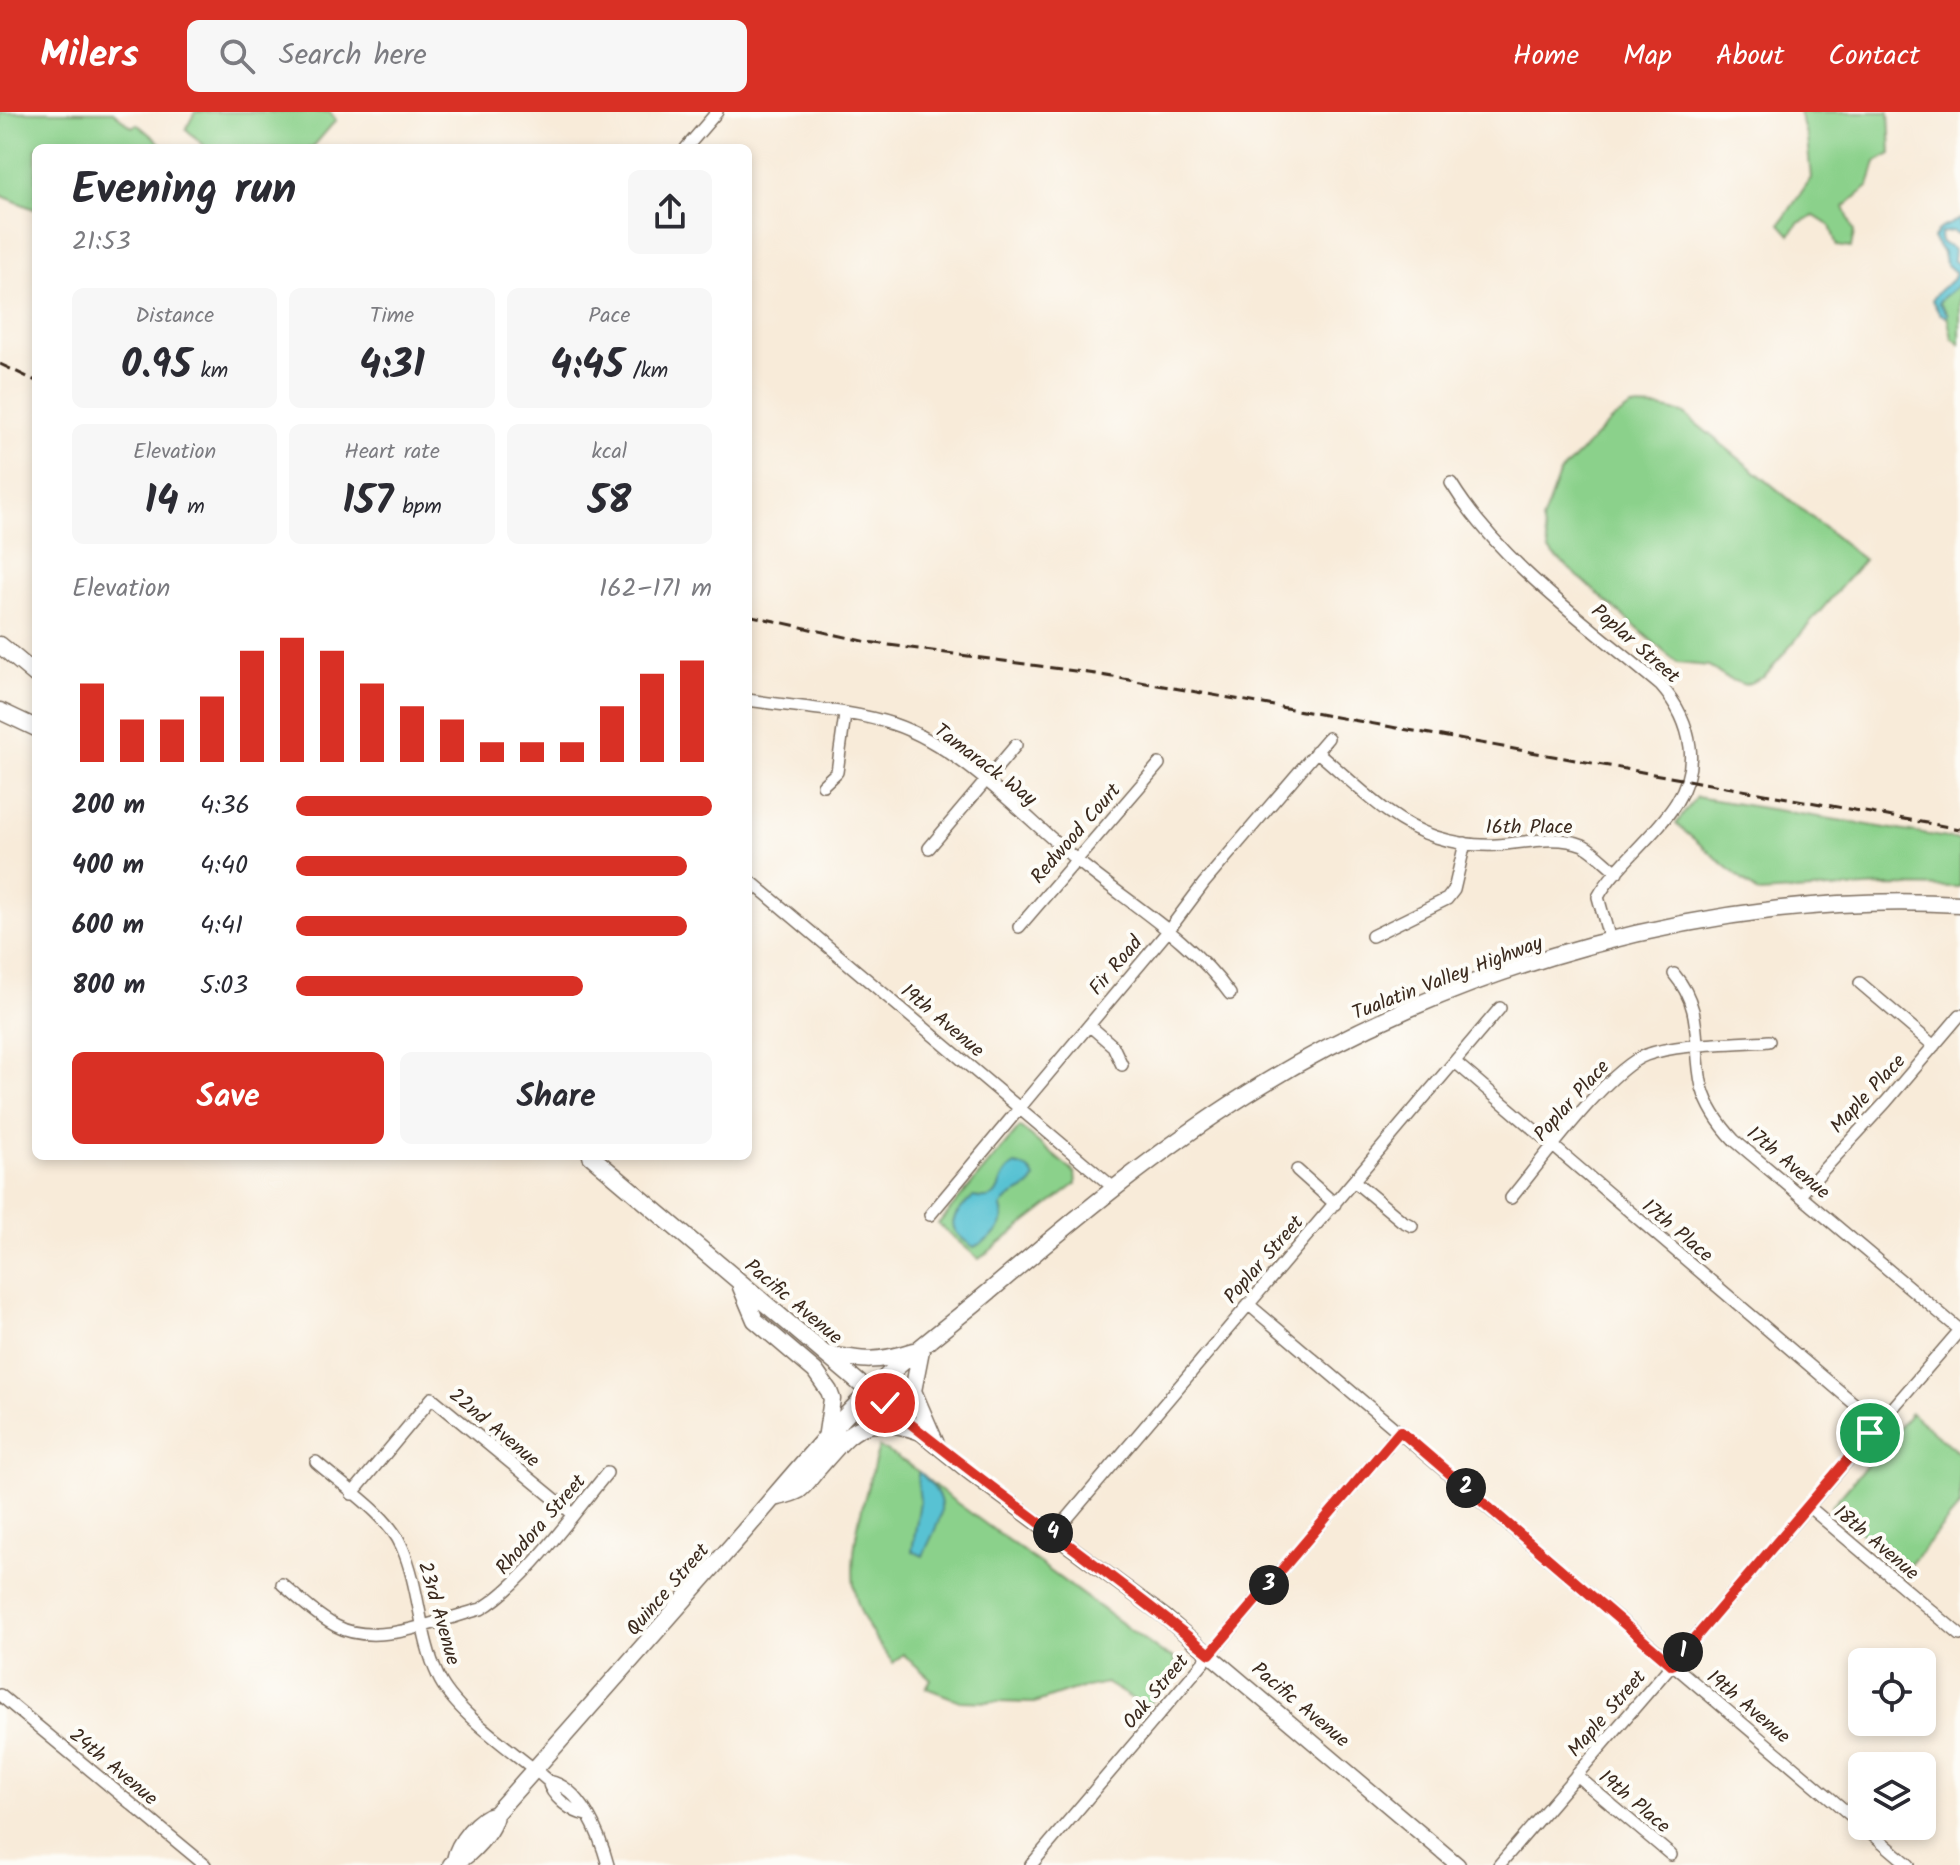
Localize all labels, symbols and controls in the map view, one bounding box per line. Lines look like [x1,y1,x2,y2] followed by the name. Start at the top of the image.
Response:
[187,20,747,92] search box
[40,26,139,86] text: Milers
[279,32,427,80] text: Search here
[215,34,259,78] icon: search
[1513,34,1579,79] text: Home
[1623,34,1672,79] text: Map
[1716,34,1784,79] text: About
[1828,34,1920,79] text: Contact
[72,156,296,226] text: Evening run
[628,170,712,254] button: share
[72,221,130,263] text: 21:53
[135,299,214,334] text: Distance
[370,299,414,334] text: Time
[588,299,630,334] text: Pace
[121,334,192,398] text: 0.95
[359,334,425,398] text: 4:31
[550,334,624,398] text: 4:45
[192,354,228,389] text: km
[624,354,668,389] text: /km
[133,435,216,470] text: Elevation
[344,435,440,470] text: Heart rate
[591,435,627,470] text: kcal
[145,470,178,534] text: 14
[342,470,393,534] text: 157
[587,470,631,534] text: 58
[178,490,205,525] text: m
[393,490,442,525] text: bpm
[72,568,170,610] text: Elevation
[599,568,712,610] text: 162–171 m
[1583,597,1687,693] street label: Poplar Street
[926,716,1044,815] street label: Tamarack Way
[1023,776,1130,892] street label: Redwood Court
[72,785,145,827] text: 200 m
[200,785,250,827] text: 4:36
[1486,812,1572,844] street label: 16th Place
[72,845,144,887] text: 400 m
[200,845,248,887] text: 4:40
[72,905,144,947] text: 600 m
[200,905,243,947] text: 4:41
[1082,928,1152,1003] street label: Fir Road
[1348,928,1548,1030] street label: Tualatin Valley Highway
[72,965,145,1007] text: 800 m
[200,965,248,1007] text: 5:03
[893,977,991,1066] street label: 19th Avenue
[1823,1047,1914,1142] street label: Maple Place
[72,1052,384,1144] button: Save
[400,1052,712,1144] button: Share
[1527,1053,1618,1150] street label: Poplar Place
[1739,1119,1837,1208] street label: 17th Avenue
[1634,1192,1720,1271] street label: 17th Place
[1217,1208,1313,1312] street label: Poplar Street
[736,1252,849,1353] street label: Pacific Avenue
[851,1369,919,1437] pin
[441,1381,546,1476] street label: 22nd Avenue
[863,1381,907,1425] icon: check
[1836,1399,1904,1467] pin
[1848,1411,1892,1455] icon: arrive
[488,1467,595,1583] street label: Rhodora Street
[1446,1468,1486,1508] pin: 2
[1460,1470,1472,1505] text: 2
[1826,1498,1926,1589] street label: 18th Avenue
[1033,1513,1073,1553] pin: 4
[1047,1515,1059,1550] text: 4
[619,1536,718,1644] street label: Quince Street
[408,1558,468,1669] street label: 23rd Avenue
[1249,1565,1289,1605] pin: 3
[1263,1567,1275,1602] text: 3
[1663,1632,1703,1672] pin: 1
[1680,1634,1686,1669] text: 1
[1115,1647,1198,1737] street label: Oak Street
[1848,1648,1936,1840] map controls
[1848,1648,1936,1736] button: locate
[1243,1655,1356,1756] street label: Pacific Avenue
[1560,1663,1655,1765] street label: Maple Street
[1699,1663,1797,1752] street label: 19th Avenue
[61,1721,164,1814] street label: 24th Avenue
[1848,1752,1936,1840] button: layers
[1591,1763,1677,1842] street label: 19th Place

